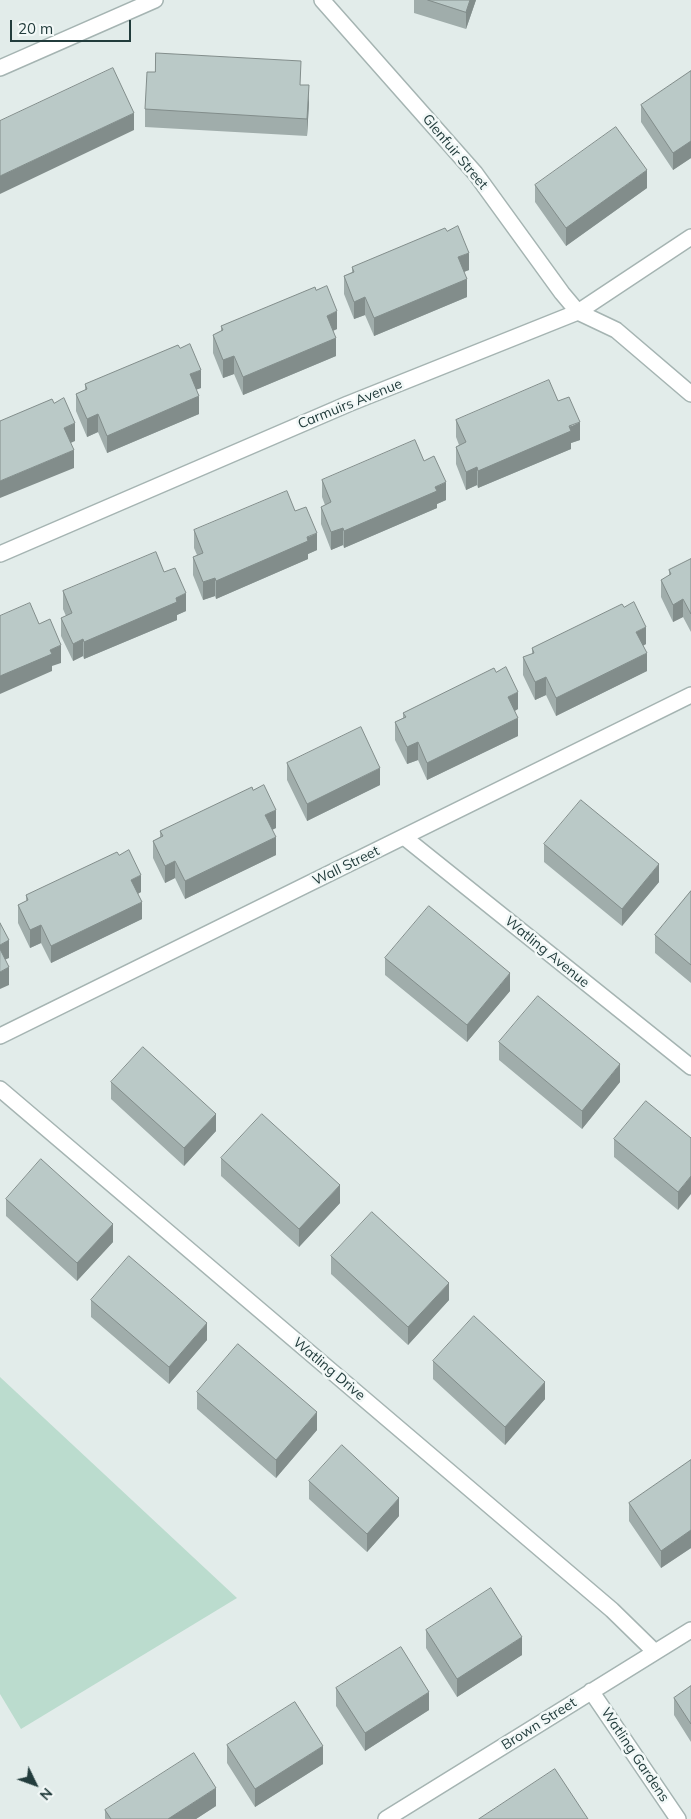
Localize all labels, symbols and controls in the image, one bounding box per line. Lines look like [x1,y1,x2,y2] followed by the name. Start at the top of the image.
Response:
[12,10,134,42] scale bar
[18,19,53,38] text: 20 m
[419,111,491,193] street label: Glenfuir Street
[295,375,405,433] street label: Carmuirs Avenue
[310,843,382,889] street label: Wall Street
[501,913,593,991] street label: Watling Avenue
[290,1334,368,1404] street label: Watling Drive
[498,1694,580,1754] street label: Brown Street
[597,1705,673,1805] street label: Watling Gardens
[10,1759,60,1809] north arrow
[36,1784,56,1804] text: N

